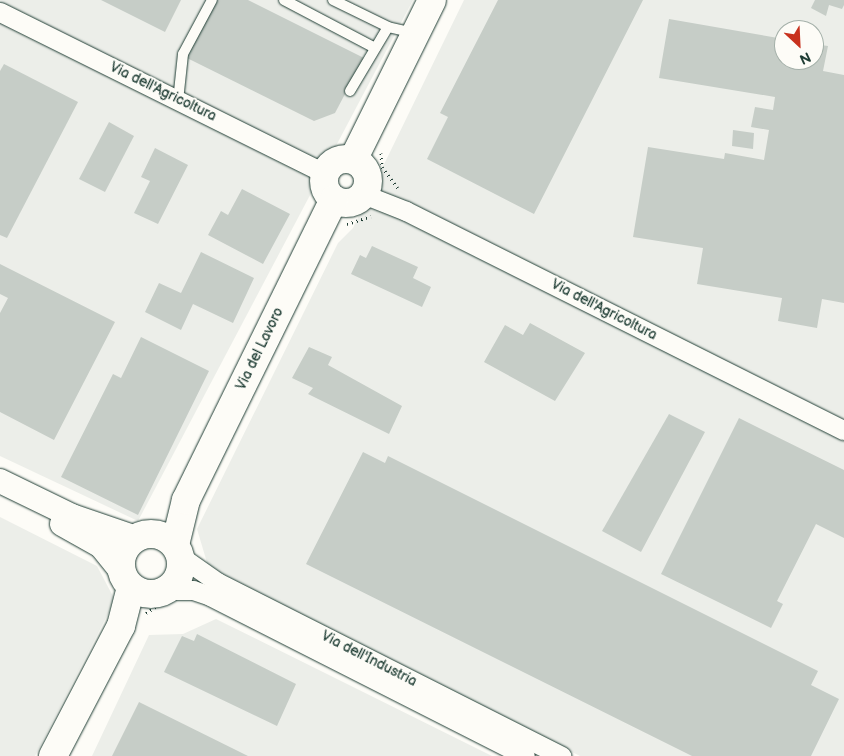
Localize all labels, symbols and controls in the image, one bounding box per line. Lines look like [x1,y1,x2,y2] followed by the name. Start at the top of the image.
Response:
[774,20,824,70] north arrow
[797,48,813,68] text: N
[107,59,219,125] street label: Via dell'Agricoltura
[548,276,660,344] street label: Via dell'Agricoltura
[233,305,287,393] street label: Via del Lavoro
[318,628,420,690] street label: Via dell'Industria

